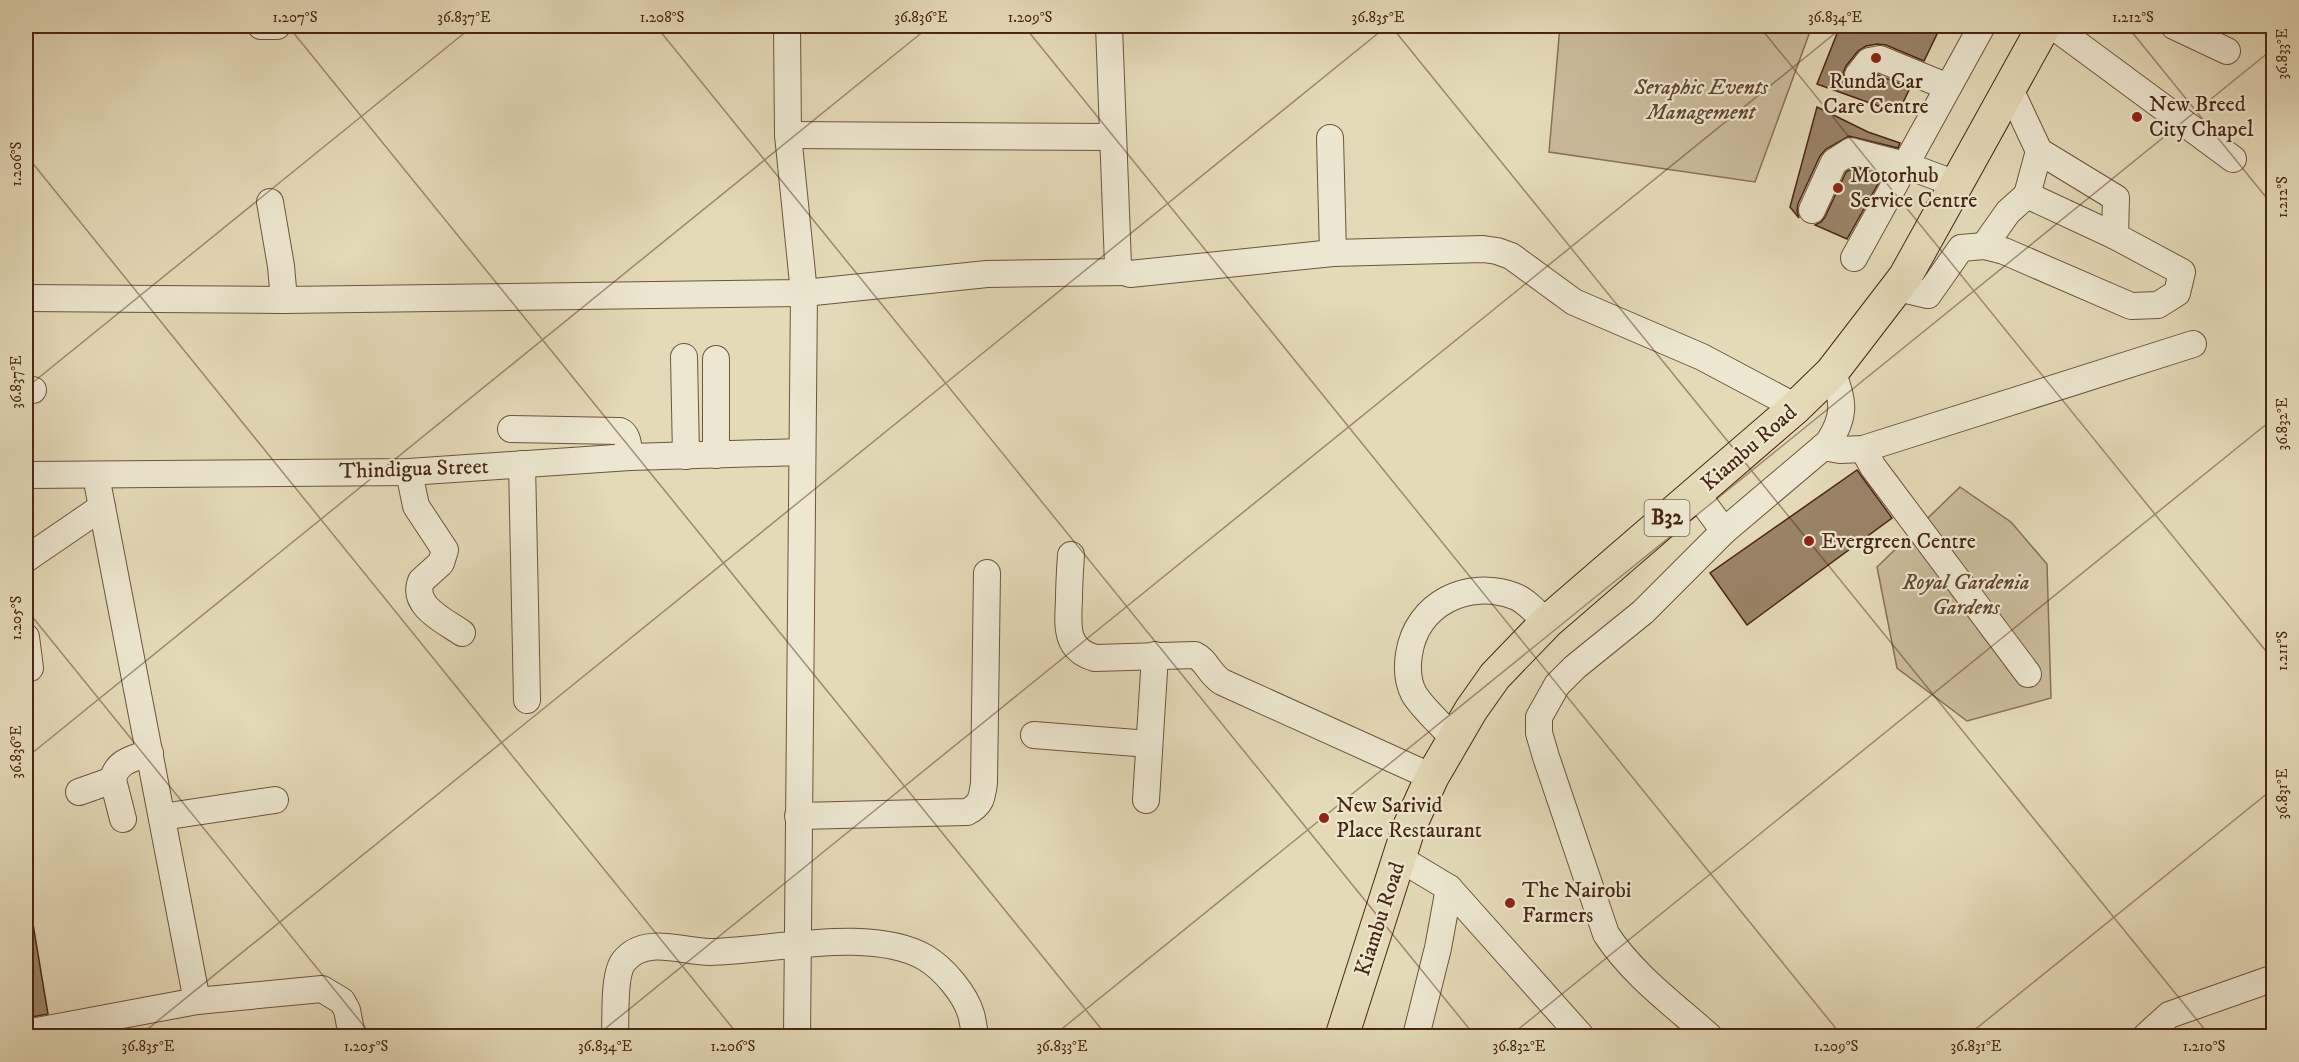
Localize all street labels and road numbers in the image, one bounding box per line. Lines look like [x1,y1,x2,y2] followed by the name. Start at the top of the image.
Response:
[1696,399,1802,497] street label: Kiambu Road
[339,453,489,485] street label: Thindigua Street
[1644,500,1690,536] road number: B32
[1349,859,1411,979] street label: Kiambu Road

